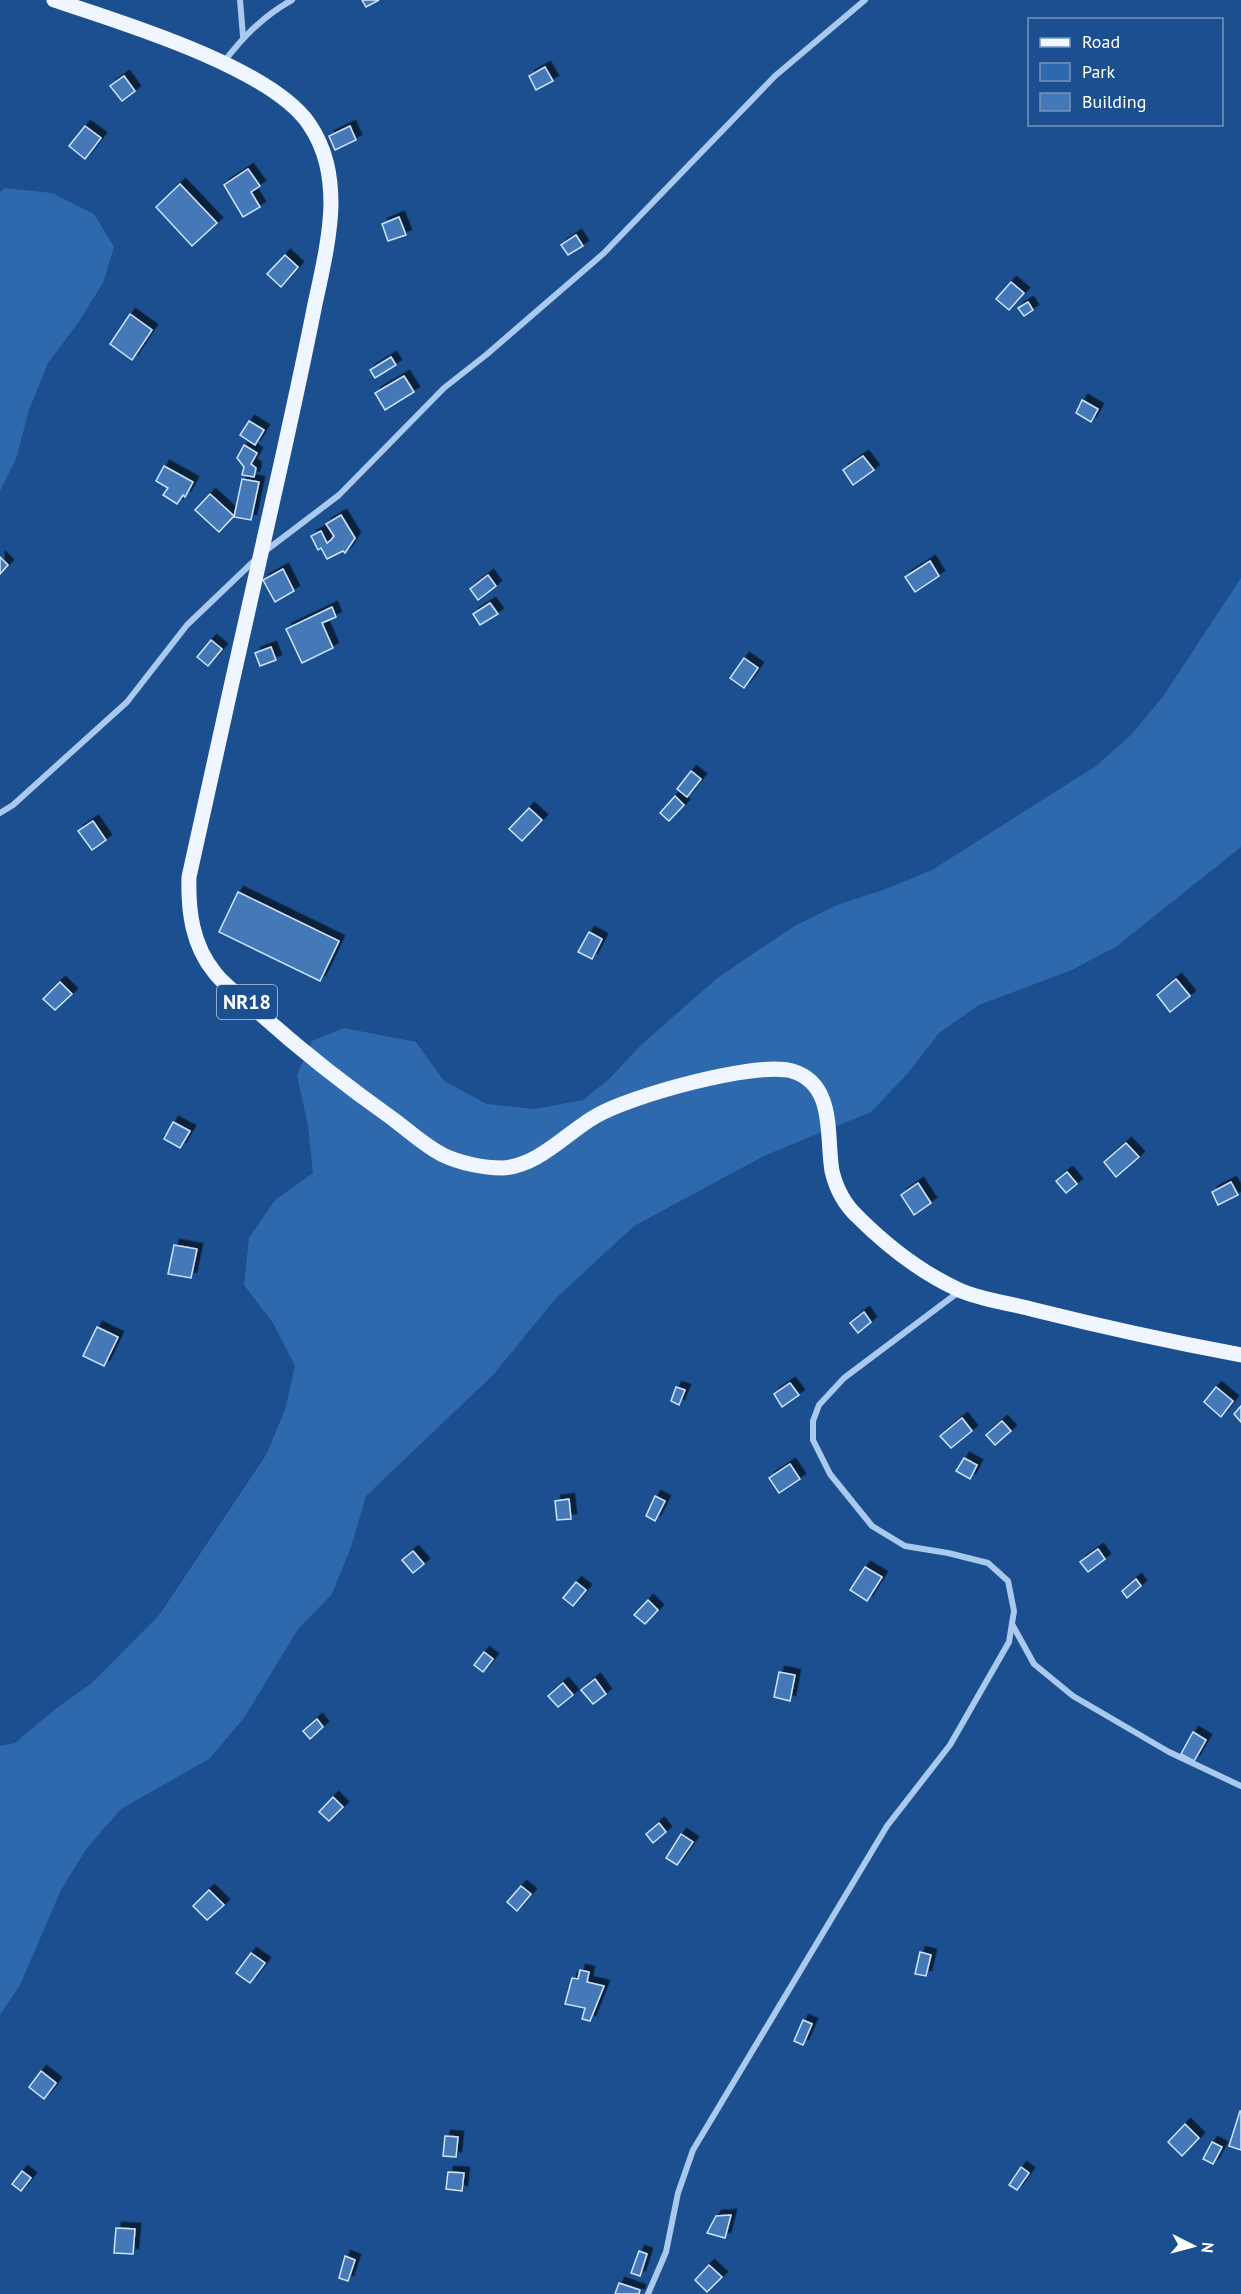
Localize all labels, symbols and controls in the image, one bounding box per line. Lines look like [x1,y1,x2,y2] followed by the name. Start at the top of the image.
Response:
[1028,18,1223,126] legend
[1082,30,1120,53] text: Road
[1082,60,1115,83] text: Park
[1082,90,1146,113] text: Building
[217,985,277,1019] road number: NR18
[1163,2216,1223,2276] north arrow
[1197,2241,1218,2254] text: N

